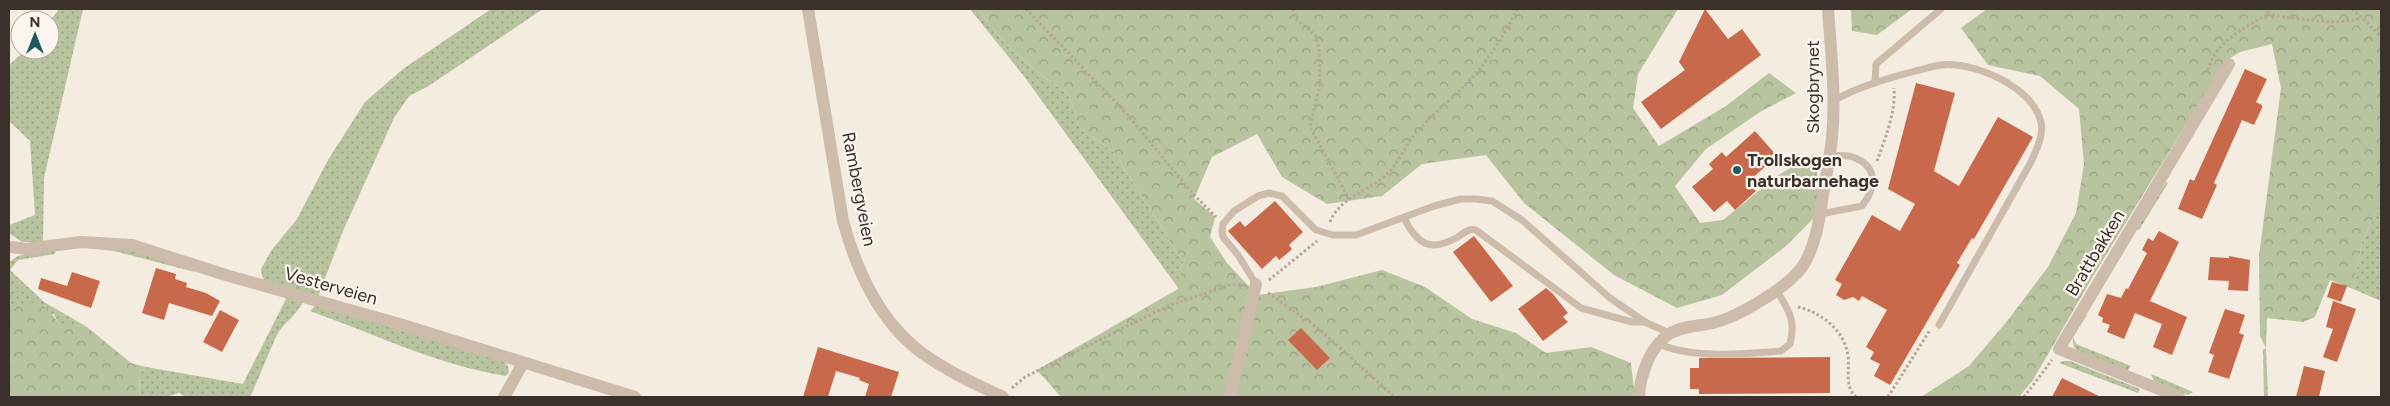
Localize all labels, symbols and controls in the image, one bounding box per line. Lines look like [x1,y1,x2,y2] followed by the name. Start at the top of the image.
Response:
[10,10,60,60] north arrow
[30,14,40,31] text: N
[1802,40,1824,134] street label: Skogbrynet
[837,130,881,248] street label: Rambergveien
[1747,149,1879,192] place label: Trollskogen naturbarnehage
[1731,164,1743,176] marker: Trollskogen naturbarnehage
[2061,206,2129,300] street label: Brattbakken
[282,262,380,310] street label: Vesterveien

